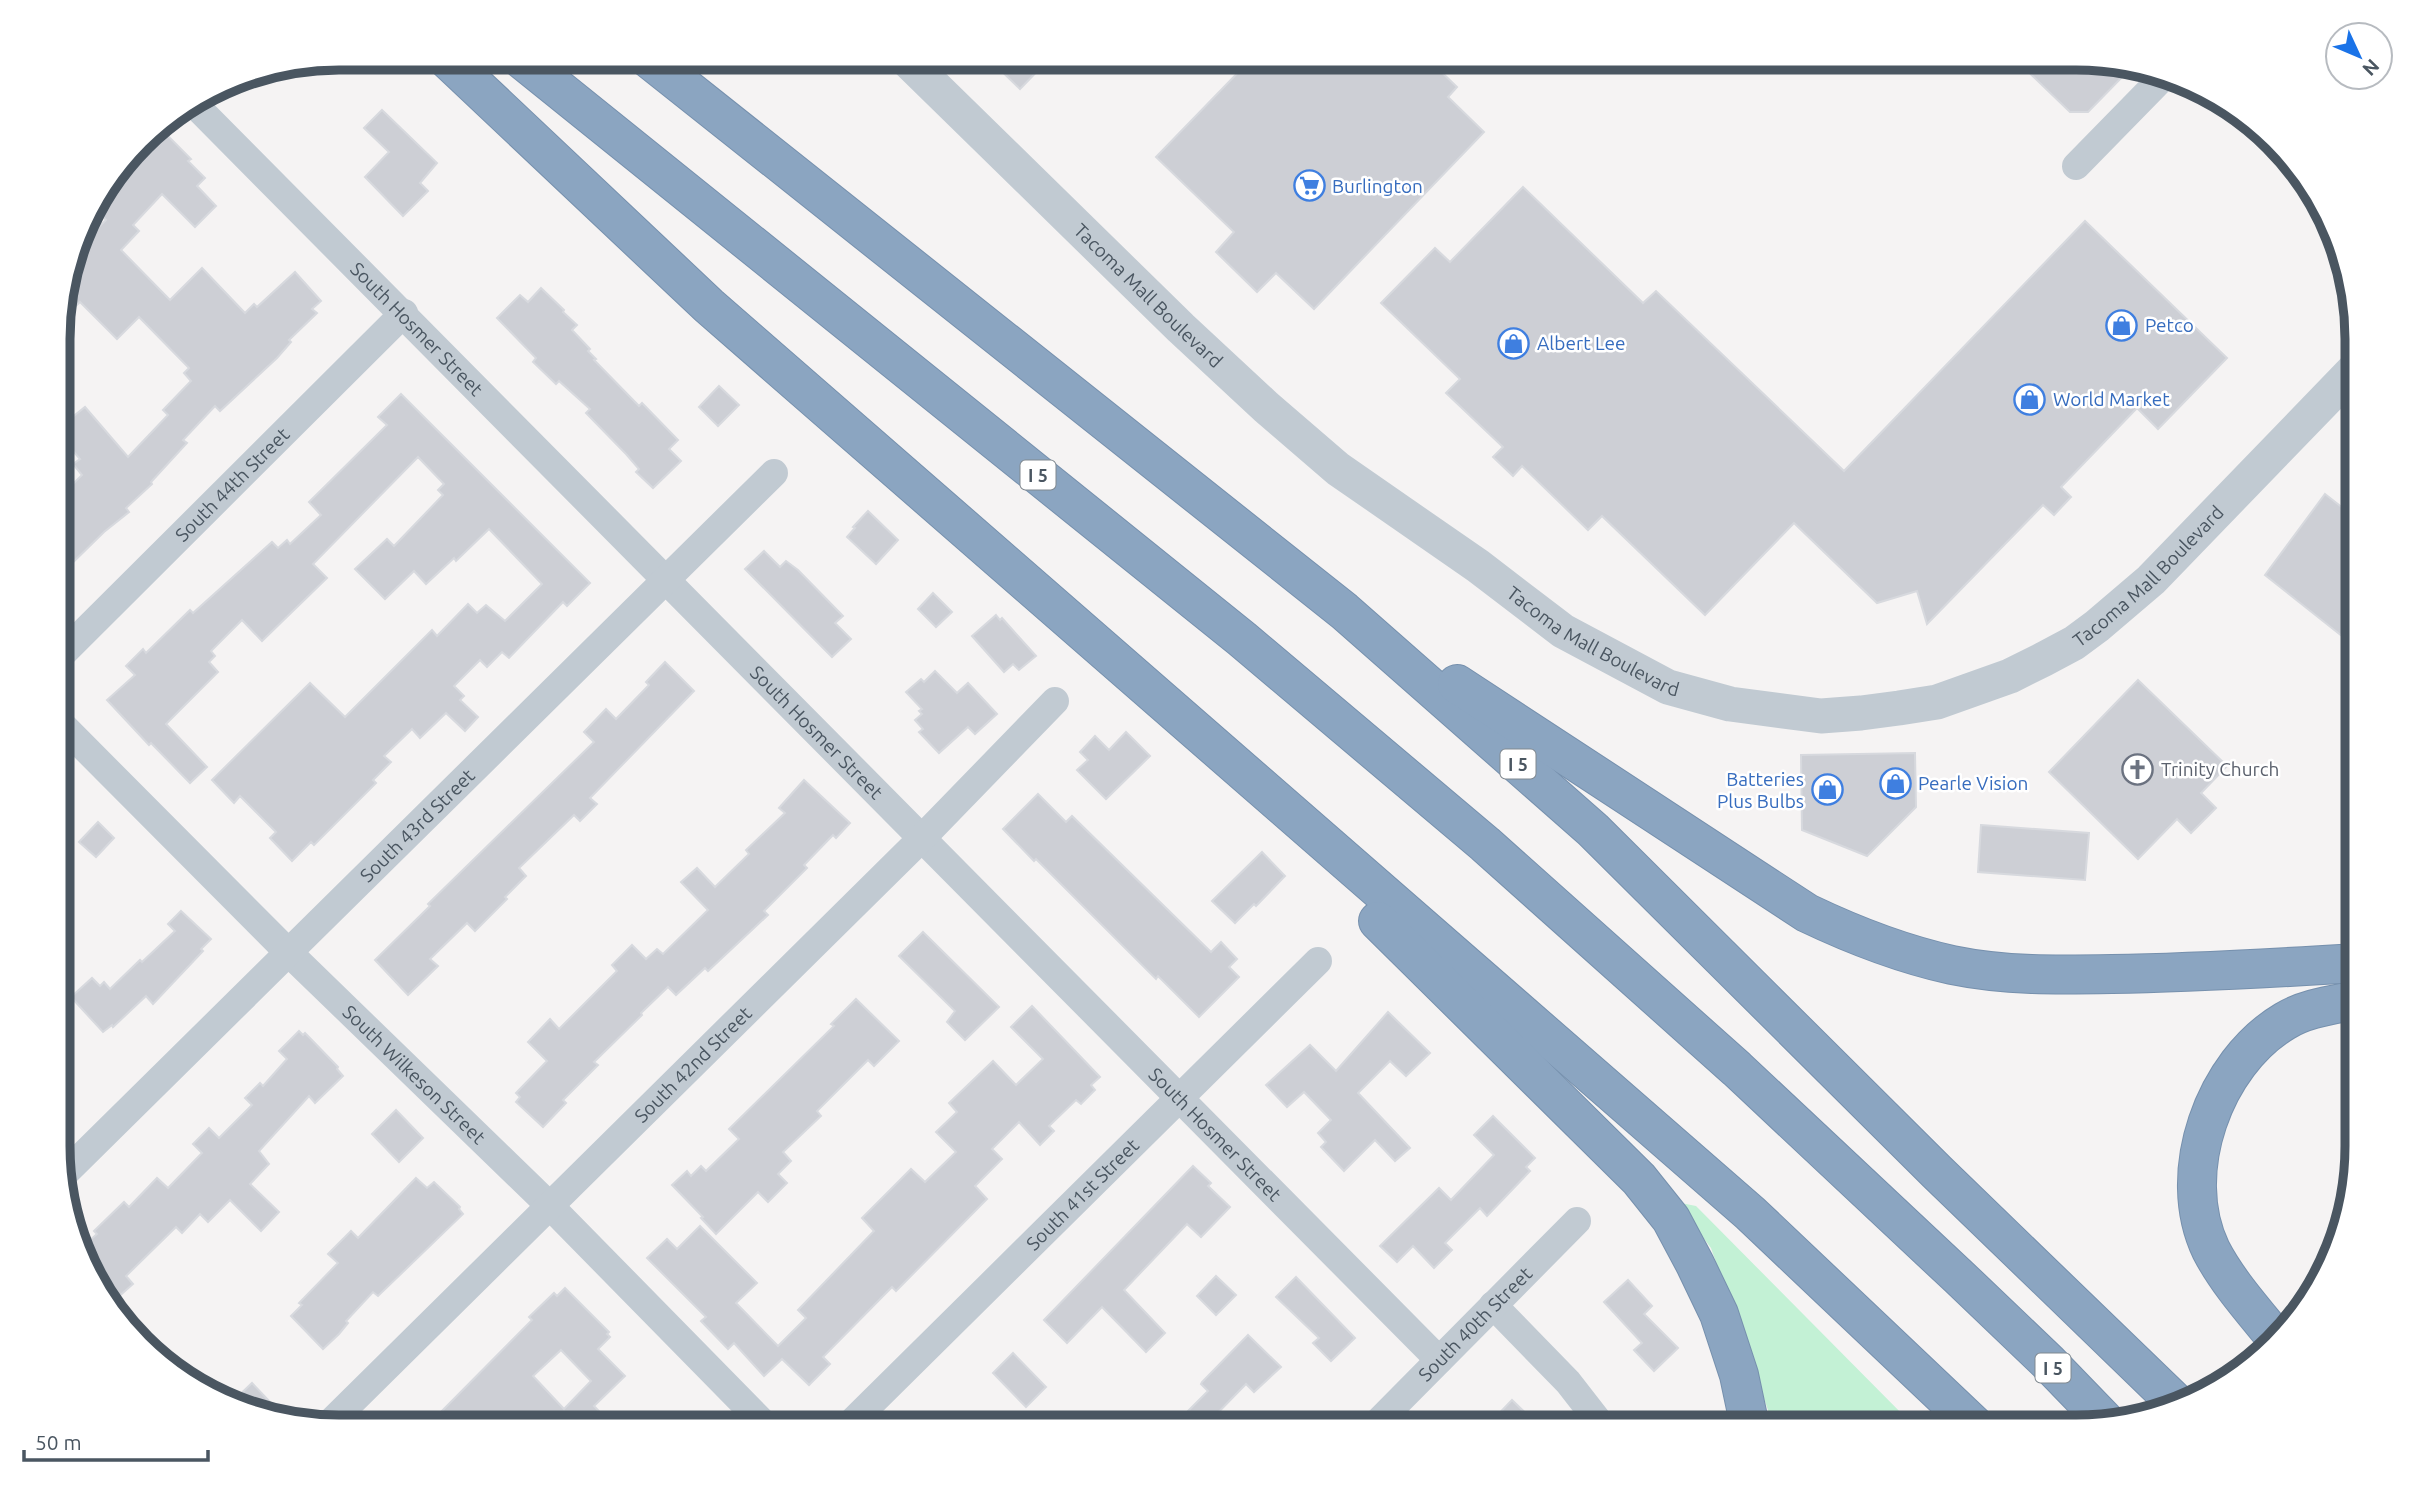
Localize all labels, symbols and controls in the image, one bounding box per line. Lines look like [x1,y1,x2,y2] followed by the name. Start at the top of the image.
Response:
[2324,21,2394,91] north arrow
[2358,55,2384,81] text: N
[1292,169,1326,203] supermarket icon: Burlington
[1332,175,1423,197] place label: Burlington
[1070,219,1227,372] street label: Tacoma Mall Boulevard
[346,258,488,400] street label: South Hosmer Street
[2105,308,2139,342] shop icon: Petco
[2145,314,2194,336] place label: Petco
[1497,326,1531,360] shop icon: Albert Lee
[1537,332,1626,354] place label: Albert Lee
[2013,382,2047,416] shop icon: World Market
[2053,388,2170,410] place label: World Market
[171,423,294,546] street label: South 44th Street
[1020,461,1056,490] road number: I 5
[2068,501,2228,651] street label: Tacoma Mall Boulevard
[1503,581,1682,701] street label: Tacoma Mall Boulevard
[746,661,888,804] street label: South Hosmer Street
[1500,750,1536,778] road number: I 5
[2121,752,2155,786] church icon: Trinity Church
[2161,758,2279,780] place label: Trinity Church
[355,764,479,886] street label: South 43rd Street
[1878,766,1912,800] shop icon: Pearle Vision
[1717,768,1804,812] place label: Batteries Plus Bulbs
[1918,772,2028,794] place label: Pearle Vision
[1810,773,1844,807] shop icon: Batteries Plus Bulbs
[339,1000,490,1149] street label: South Wilkeson Street
[630,1002,756,1127] street label: South 42nd Street
[1144,1063,1286,1206] street label: South Hosmer Street
[1022,1134,1143,1255] street label: South 41st Street
[1414,1262,1537,1386] street label: South 40th Street
[2036,1353,2070,1382] road number: I 5
[24,1418,208,1462] scale bar
[35,1430,82,1454] text: 50 m

